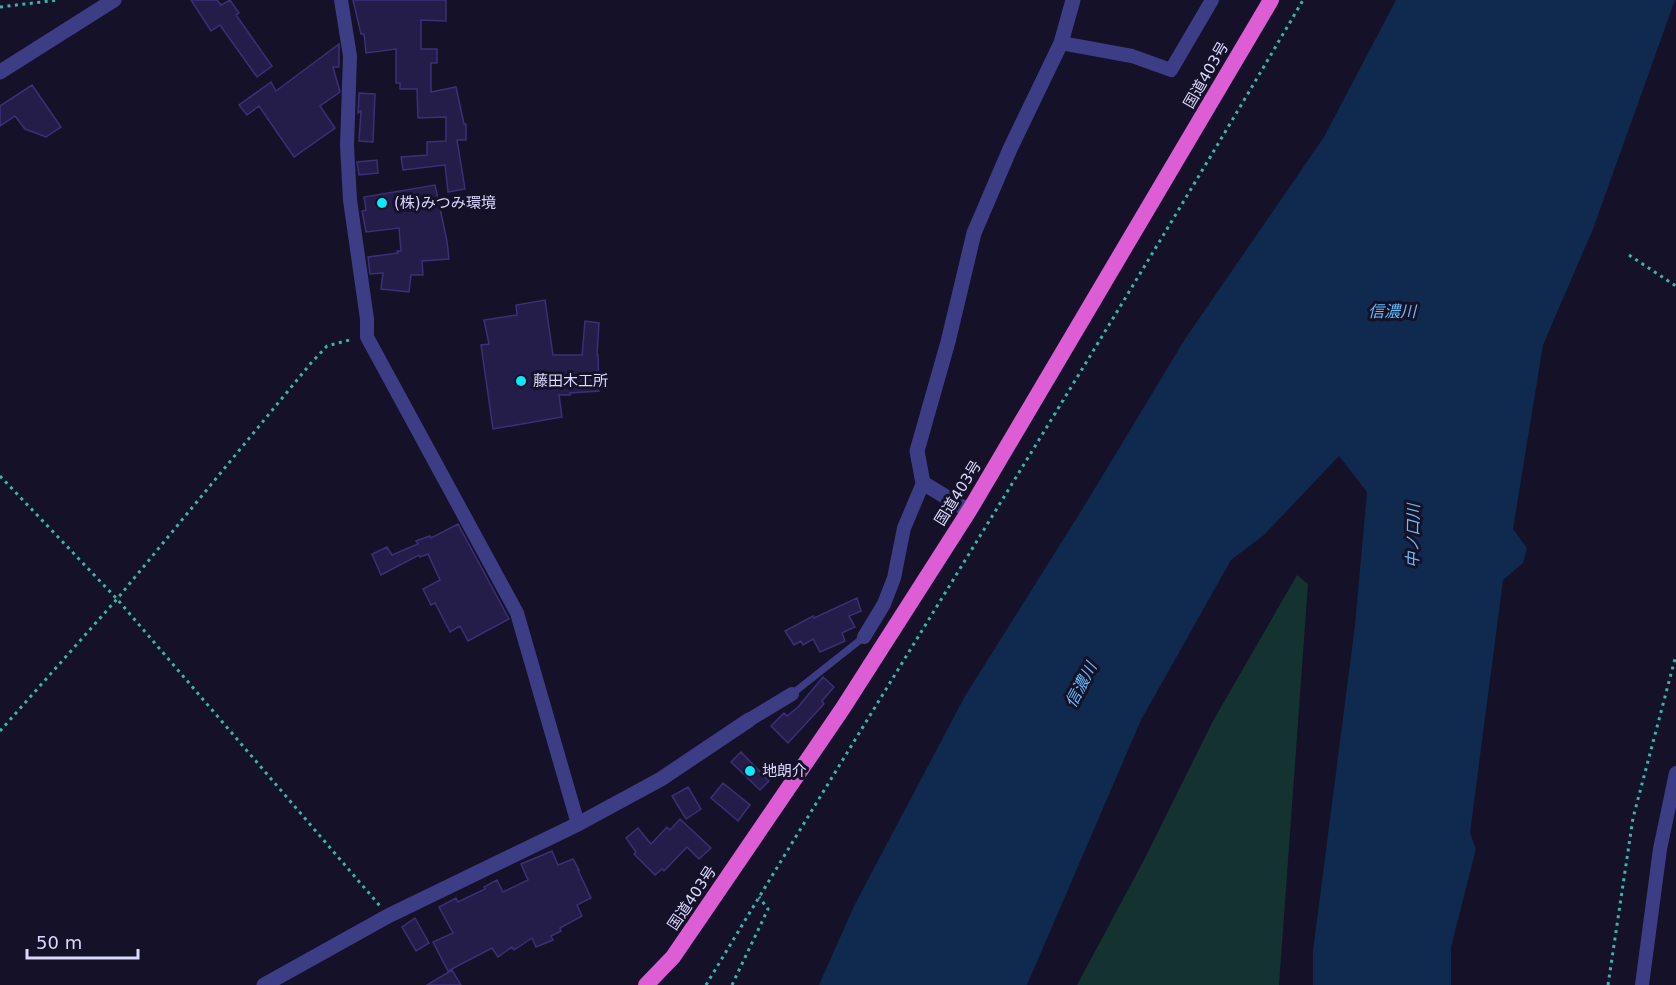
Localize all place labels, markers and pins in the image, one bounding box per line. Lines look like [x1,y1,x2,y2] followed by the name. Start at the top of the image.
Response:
[394,194,496,212] place label: (株)みつみ環境
[375,196,389,210] marker: (株)みつみ環境
[533,372,608,390] place label: 藤田木工所
[514,374,528,388] marker: 藤田木工所
[762,762,807,780] place label: 地朗介
[743,764,757,778] marker: 地朗介

